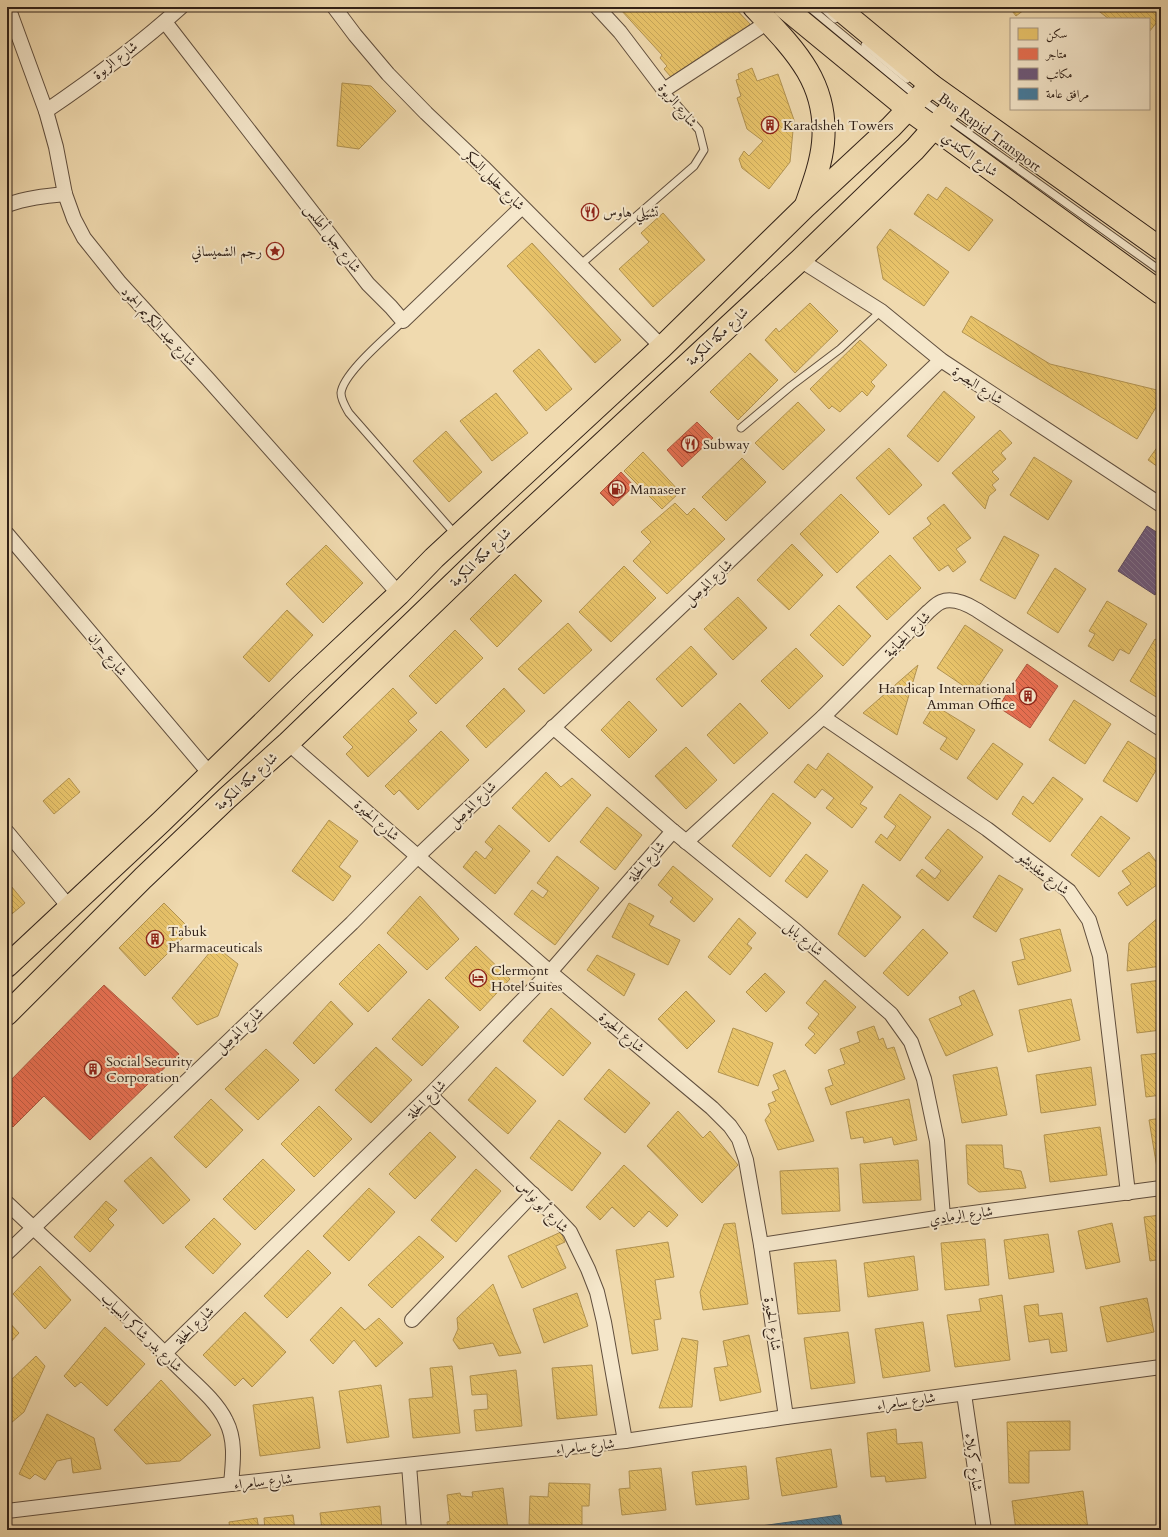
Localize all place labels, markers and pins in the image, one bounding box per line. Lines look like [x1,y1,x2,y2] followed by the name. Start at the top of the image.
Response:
[760,115,780,135] building icon: Karadsheh Towers
[783,116,894,135] place label: Karadsheh Towers
[580,202,600,222] restaurant icon: تشيلي هاوس
[603,203,658,225] place label: تشيلي هاوس
[265,241,285,261] place icon: رجم الشميساني
[191,242,262,265] place label: رجم الشميساني
[680,434,700,454] restaurant icon: Subway
[703,435,750,454] place label: Subway
[607,479,627,499] fuel station icon: Manaseer
[630,480,687,499] place label: Manaseer
[878,679,1015,714] place label: Handicap International Amman Office
[1018,686,1038,706] building icon: Handicap International Amman Office
[168,922,263,957] place label: Tabuk Pharmaceuticals
[145,929,165,949] building icon: Tabuk Pharmaceuticals
[491,961,563,996] place label: Clermont Hotel Suites
[468,968,488,988] hotel icon: Clermont Hotel Suites
[106,1052,193,1087] place label: Social Security Corporation
[83,1059,103,1079] building icon: Social Security Corporation

